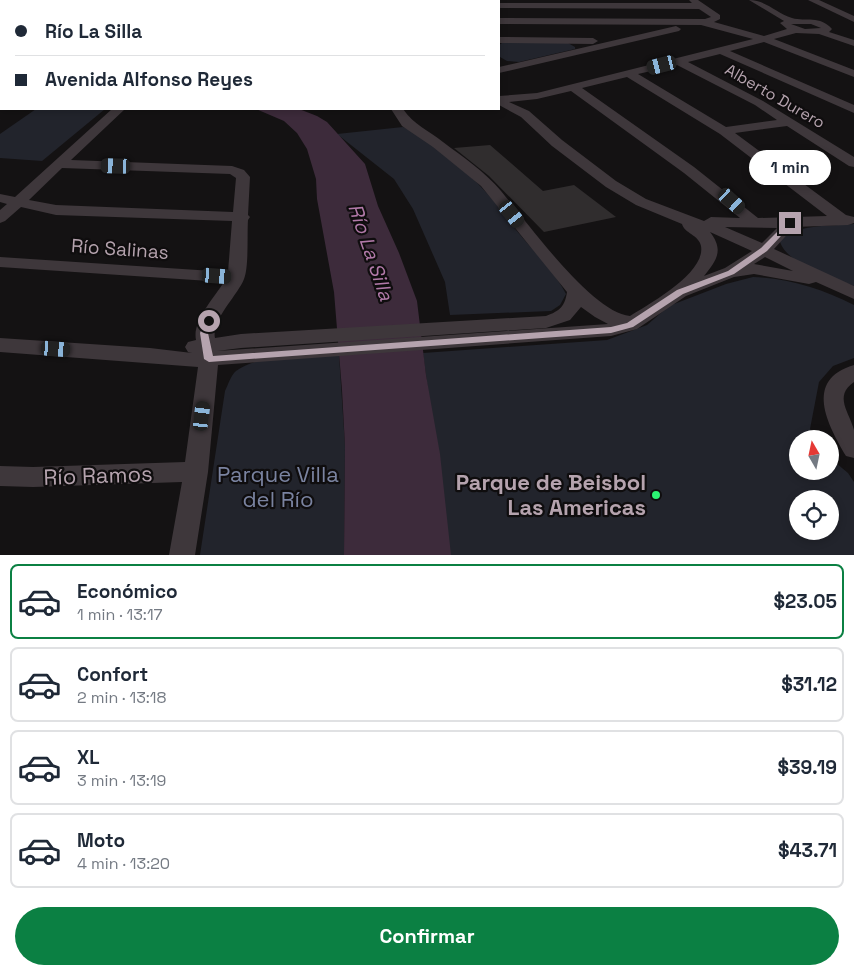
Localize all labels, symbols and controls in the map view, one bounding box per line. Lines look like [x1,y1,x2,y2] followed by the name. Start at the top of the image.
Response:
[45,19,142,44] text: Río La Silla
[645,54,678,76] car
[721,59,829,133] street label: Alberto Durero
[45,67,253,92] text: Avenida Alfonso Reyes
[749,150,831,186] callout: 1 min
[770,157,810,178] text: 1 min
[100,158,131,174] car
[715,185,748,217] car
[496,198,527,230] car
[342,200,400,304] water label: Río La Silla
[779,212,801,234] route end
[70,233,170,265] street label: Río Salinas
[201,267,232,285] car
[198,310,220,332] route start
[40,340,71,358] car
[192,400,211,432] car
[789,430,839,480] north arrow
[789,430,839,540] map controls
[43,459,153,491] street label: Río Ramos
[217,460,339,513] park label: Parque Villa del Río
[456,468,646,521] place label: Parque de Beisbol Las Americas
[650,489,662,501] marker: Parque de Beisbol Las Americas
[789,490,839,540] button: locate
[17,579,62,624] icon: car
[77,579,178,604] text: Económico
[774,589,837,614] text: $23.05
[77,604,163,625] text: 1 min · 13:17
[17,662,62,707] icon: car
[77,662,148,687] text: Confort
[781,672,837,697] text: $31.12
[77,687,167,708] text: 2 min · 13:18
[17,745,62,790] icon: car
[77,745,100,770] text: XL
[777,755,837,780] text: $39.19
[77,770,166,791] text: 3 min · 13:19
[17,828,62,873] icon: car
[77,828,125,853] text: Moto
[778,838,837,863] text: $43.71
[77,853,170,874] text: 4 min · 13:20
[15,907,839,965] button: Confirmar

